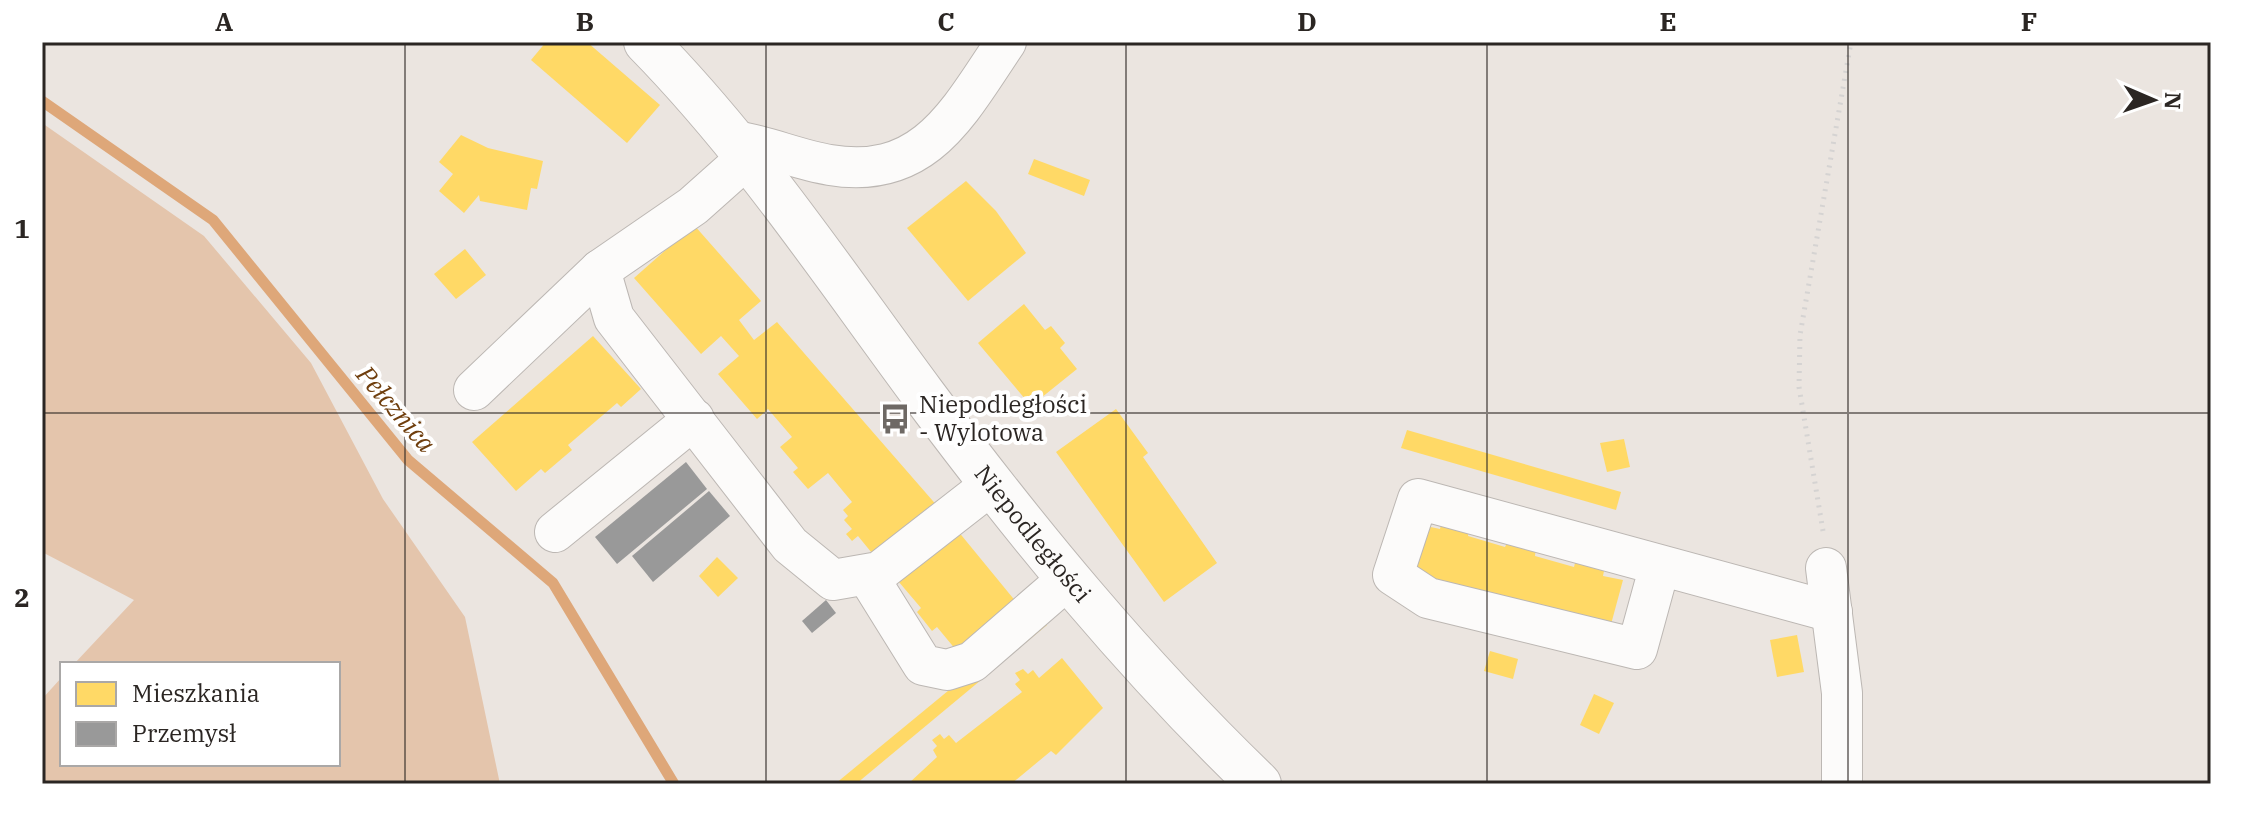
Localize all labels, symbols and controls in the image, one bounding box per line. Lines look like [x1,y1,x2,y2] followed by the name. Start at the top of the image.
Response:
[215,4,233,38] text: A
[576,4,594,38] text: B
[937,4,955,38] text: C
[1297,4,1317,38] text: D
[1659,4,1677,38] text: E
[2021,4,2037,38] text: F
[2113,60,2193,140] north arrow
[2159,92,2188,110] text: N
[14,211,30,245] text: 1
[349,357,444,459] water label: Pełcznica
[919,388,1087,448] place label: Niepodległości - Wylotowa
[878,402,912,436] bus stop icon: Niepodległości - Wylotowa
[968,458,1099,609] street label: Niepodległości
[14,580,30,614] text: 2
[60,662,340,766] legend
[132,677,260,709] text: Mieszkania
[132,717,237,749] text: Przemysł

